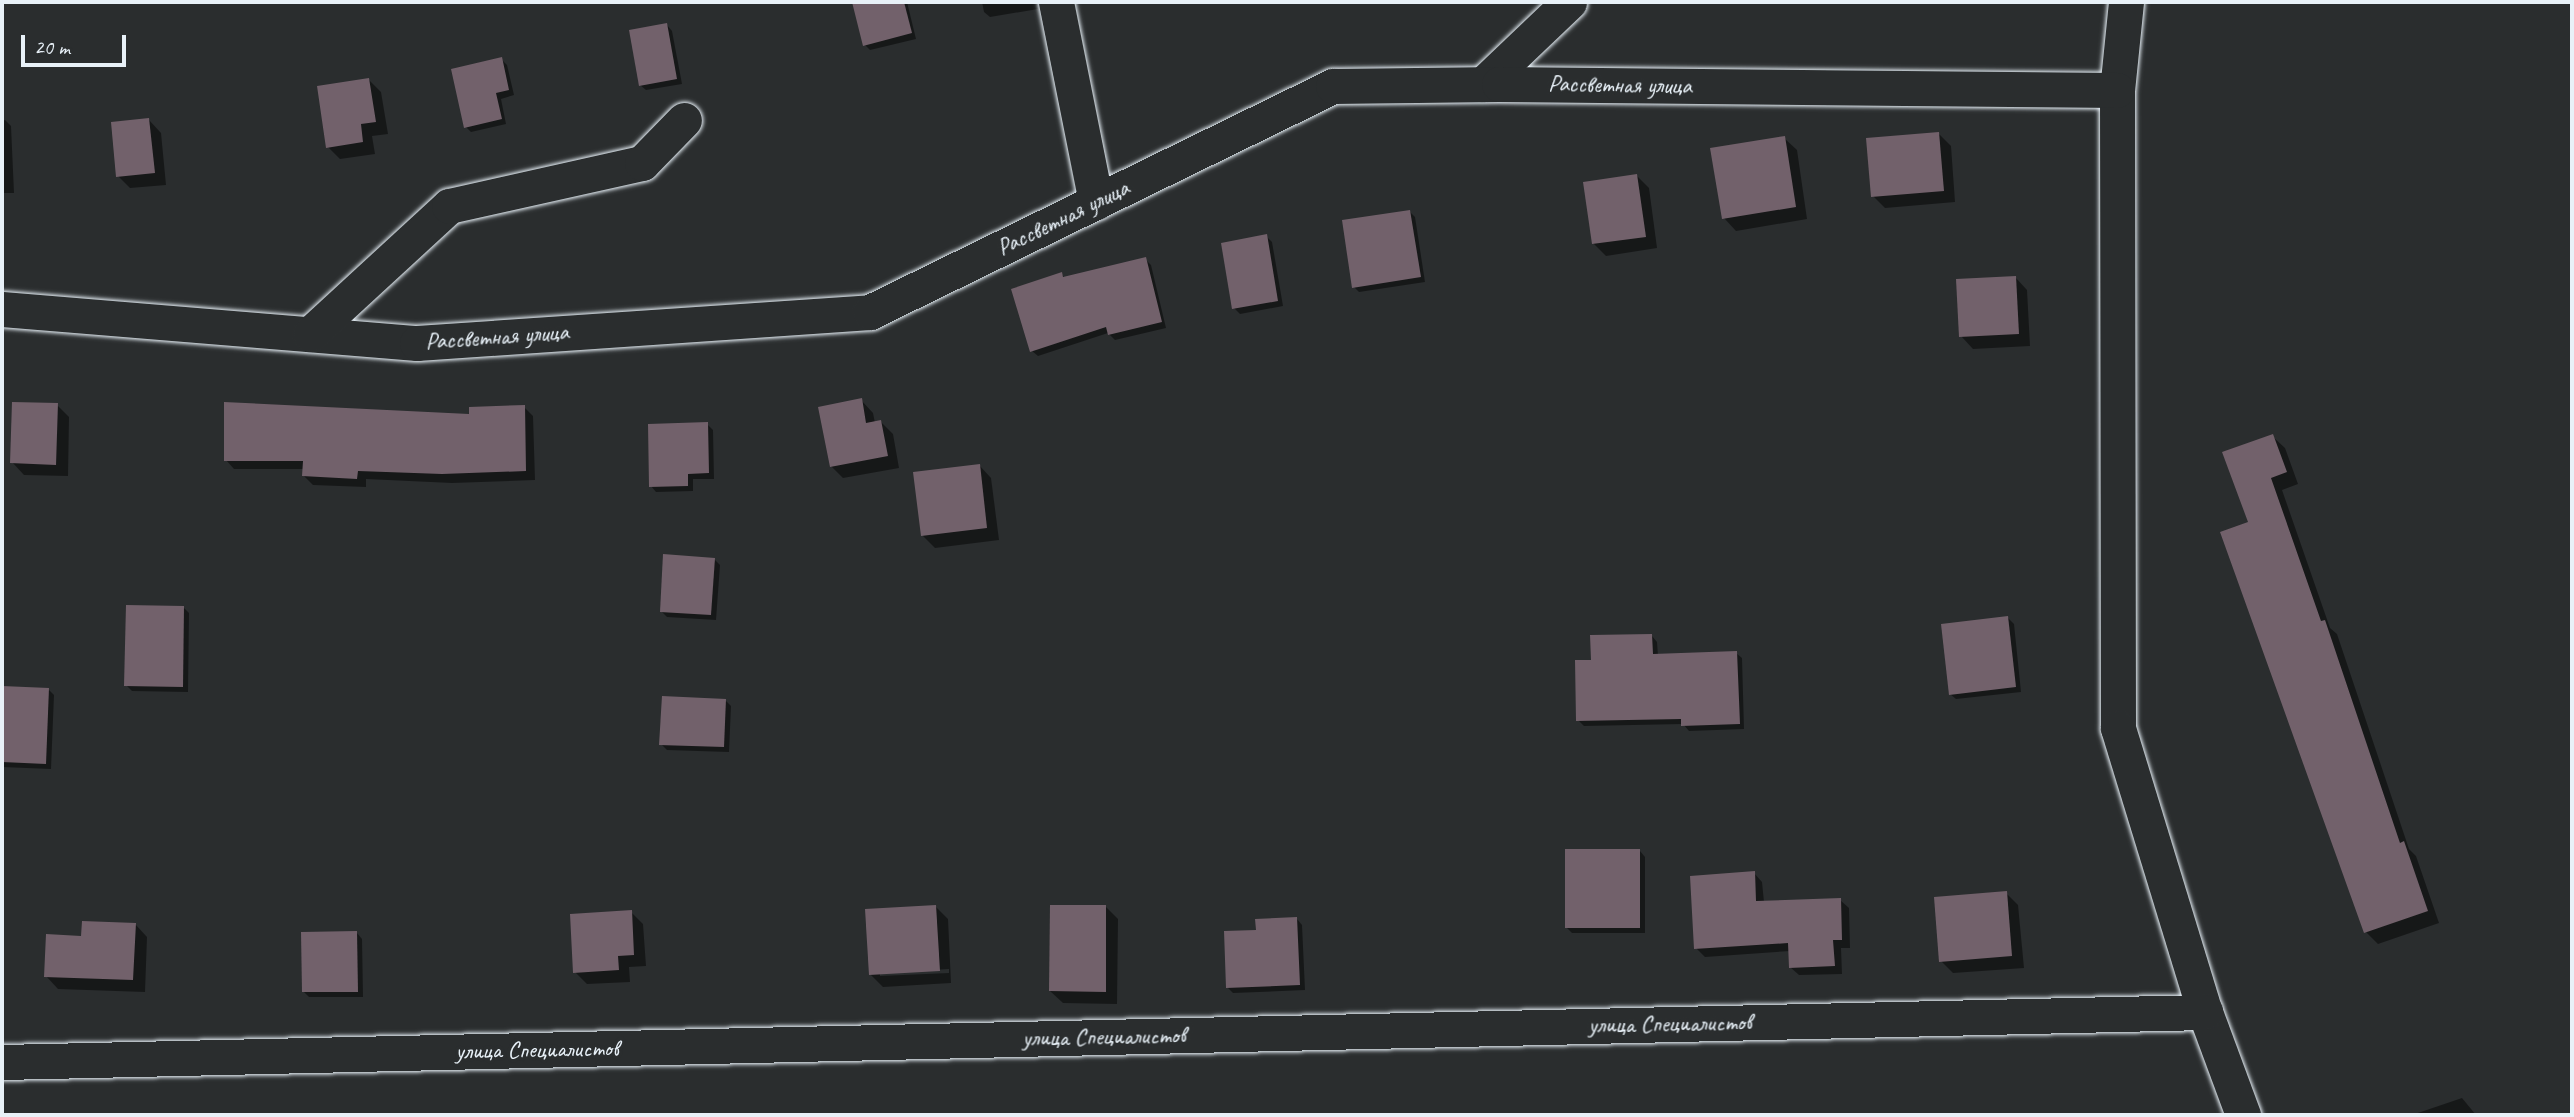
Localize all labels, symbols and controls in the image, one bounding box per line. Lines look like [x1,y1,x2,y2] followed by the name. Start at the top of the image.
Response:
[24,21,130,65] scale bar
[34,34,70,60] text: 20 m
[1547,69,1693,101] street label: Рассветная улица
[992,173,1134,263] street label: Рассветная улица
[424,318,570,356] street label: Рассветная улица
[1587,1008,1753,1040] street label: улица Специалистов
[1021,1021,1187,1053] street label: улица Специалистов
[454,1034,620,1066] street label: улица Специалистов

